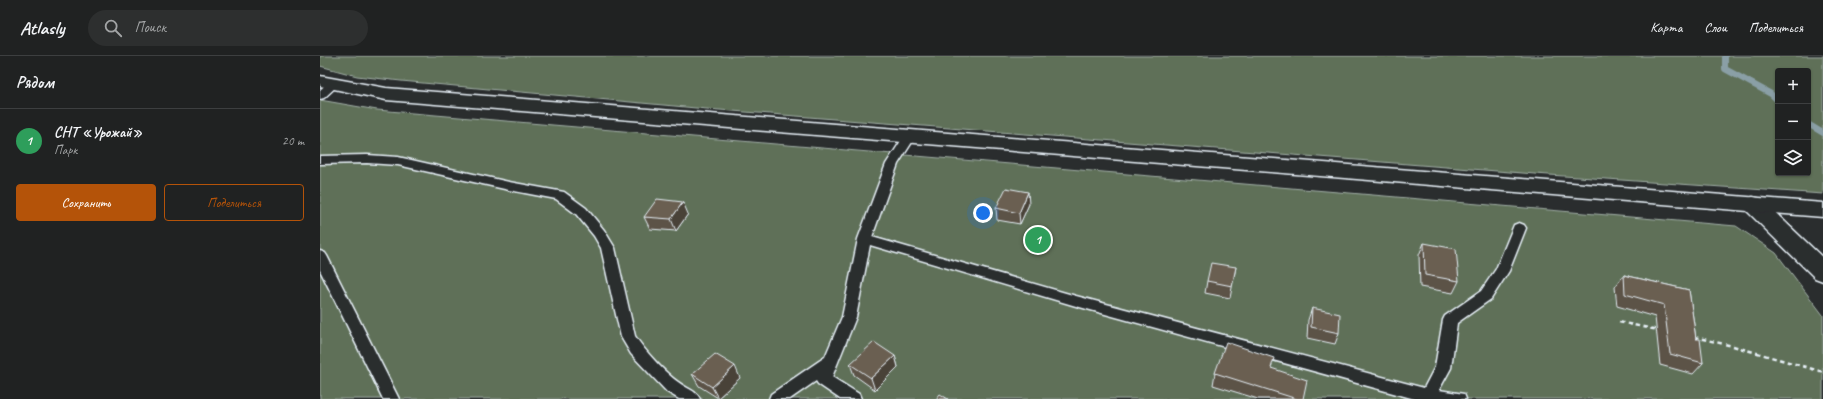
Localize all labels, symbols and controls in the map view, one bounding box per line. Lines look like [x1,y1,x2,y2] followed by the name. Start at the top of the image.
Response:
[88,10,368,46] search box
[20,16,64,40] text: Atlasly
[102,17,124,39] icon: search
[134,18,166,37] text: Поиск
[1650,19,1682,36] text: Карта
[1704,19,1727,36] text: Слои
[1749,19,1803,36] text: Поделиться
[1775,68,1811,176] map controls
[1775,68,1811,104] button: +
[16,72,54,93] text: Рядом
[1775,104,1811,140] button: −
[54,123,142,142] text: СНТ «Урожай»
[26,133,32,149] text: 1
[282,133,304,149] text: 20 m
[1775,140,1811,176] button: layers
[54,142,77,158] text: Парк
[16,184,156,221] button: Сохранить
[164,184,304,221] button: Поделиться
[973,203,993,223] your location
[1025,225,1051,255] pin: 1

